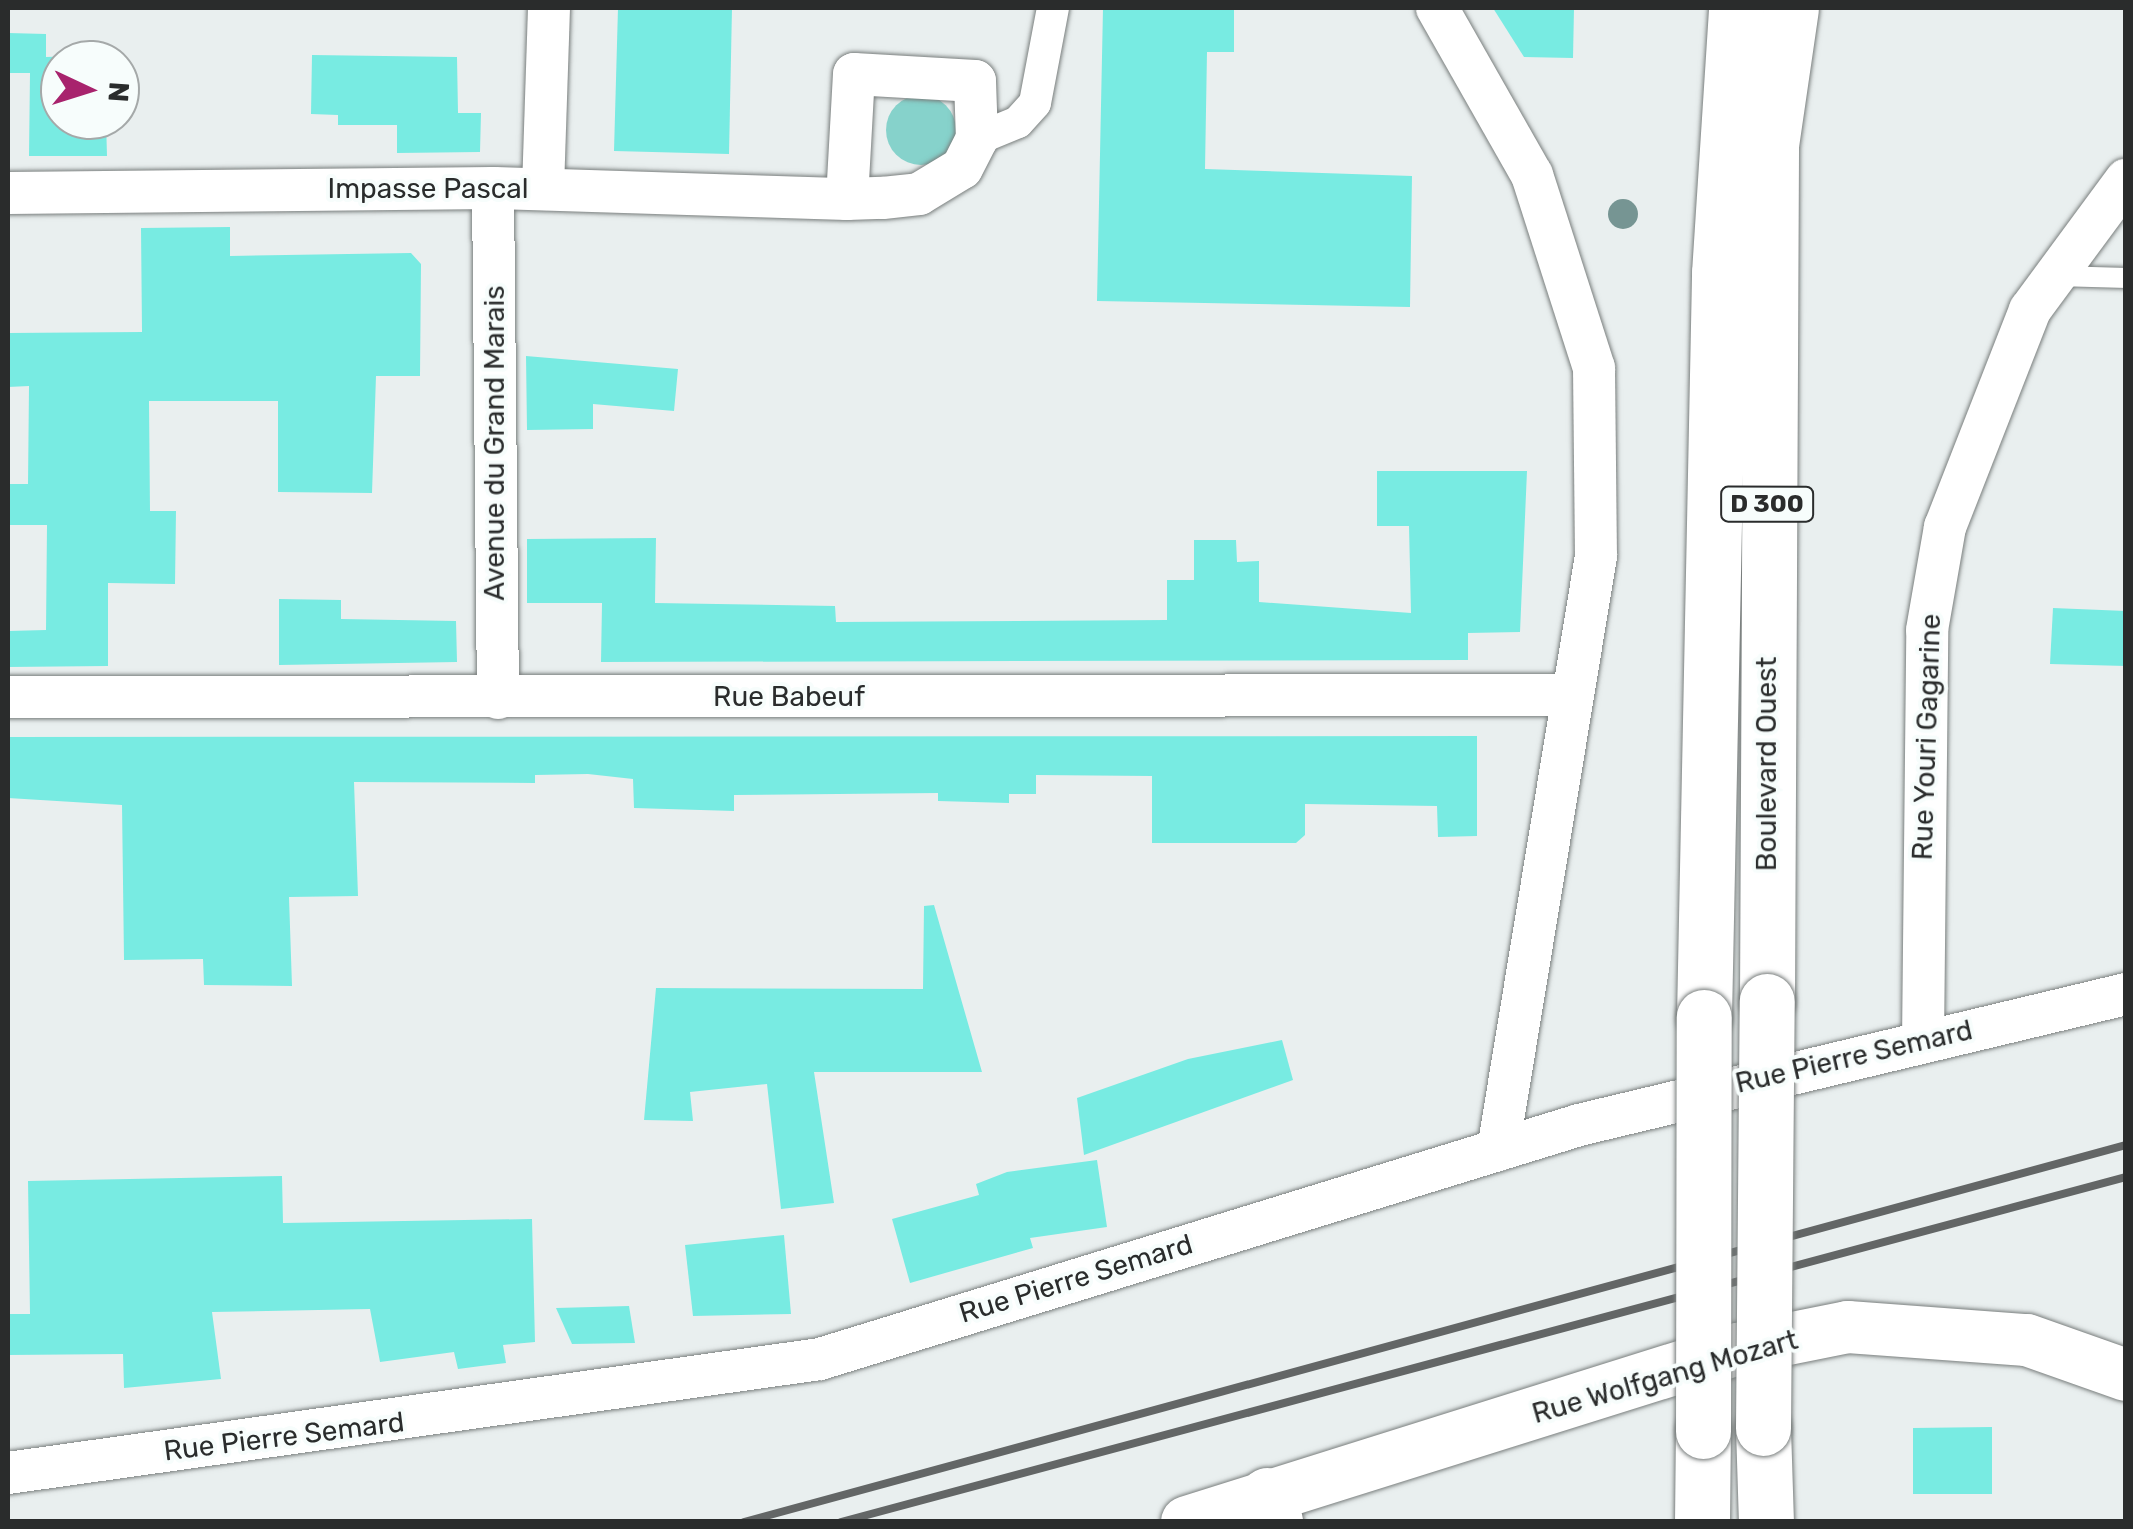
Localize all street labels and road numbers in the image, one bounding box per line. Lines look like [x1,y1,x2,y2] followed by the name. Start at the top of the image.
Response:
[328,172,528,206] street label: Impasse Pascal
[478,285,512,601] street label: Avenue du Grand Marais
[1720,484,1814,524] road number: D 300
[1906,613,1948,861] street label: Rue Youri Gagarine
[1750,657,1784,871] street label: Boulevard Ouest
[713,680,865,714] street label: Rue Babeuf
[1732,1013,1976,1101] street label: Rue Pierre Semard
[955,1228,1197,1330] street label: Rue Pierre Semard
[1528,1323,1802,1431] street label: Rue Wolfgang Mozart
[162,1406,406,1468] street label: Rue Pierre Semard

